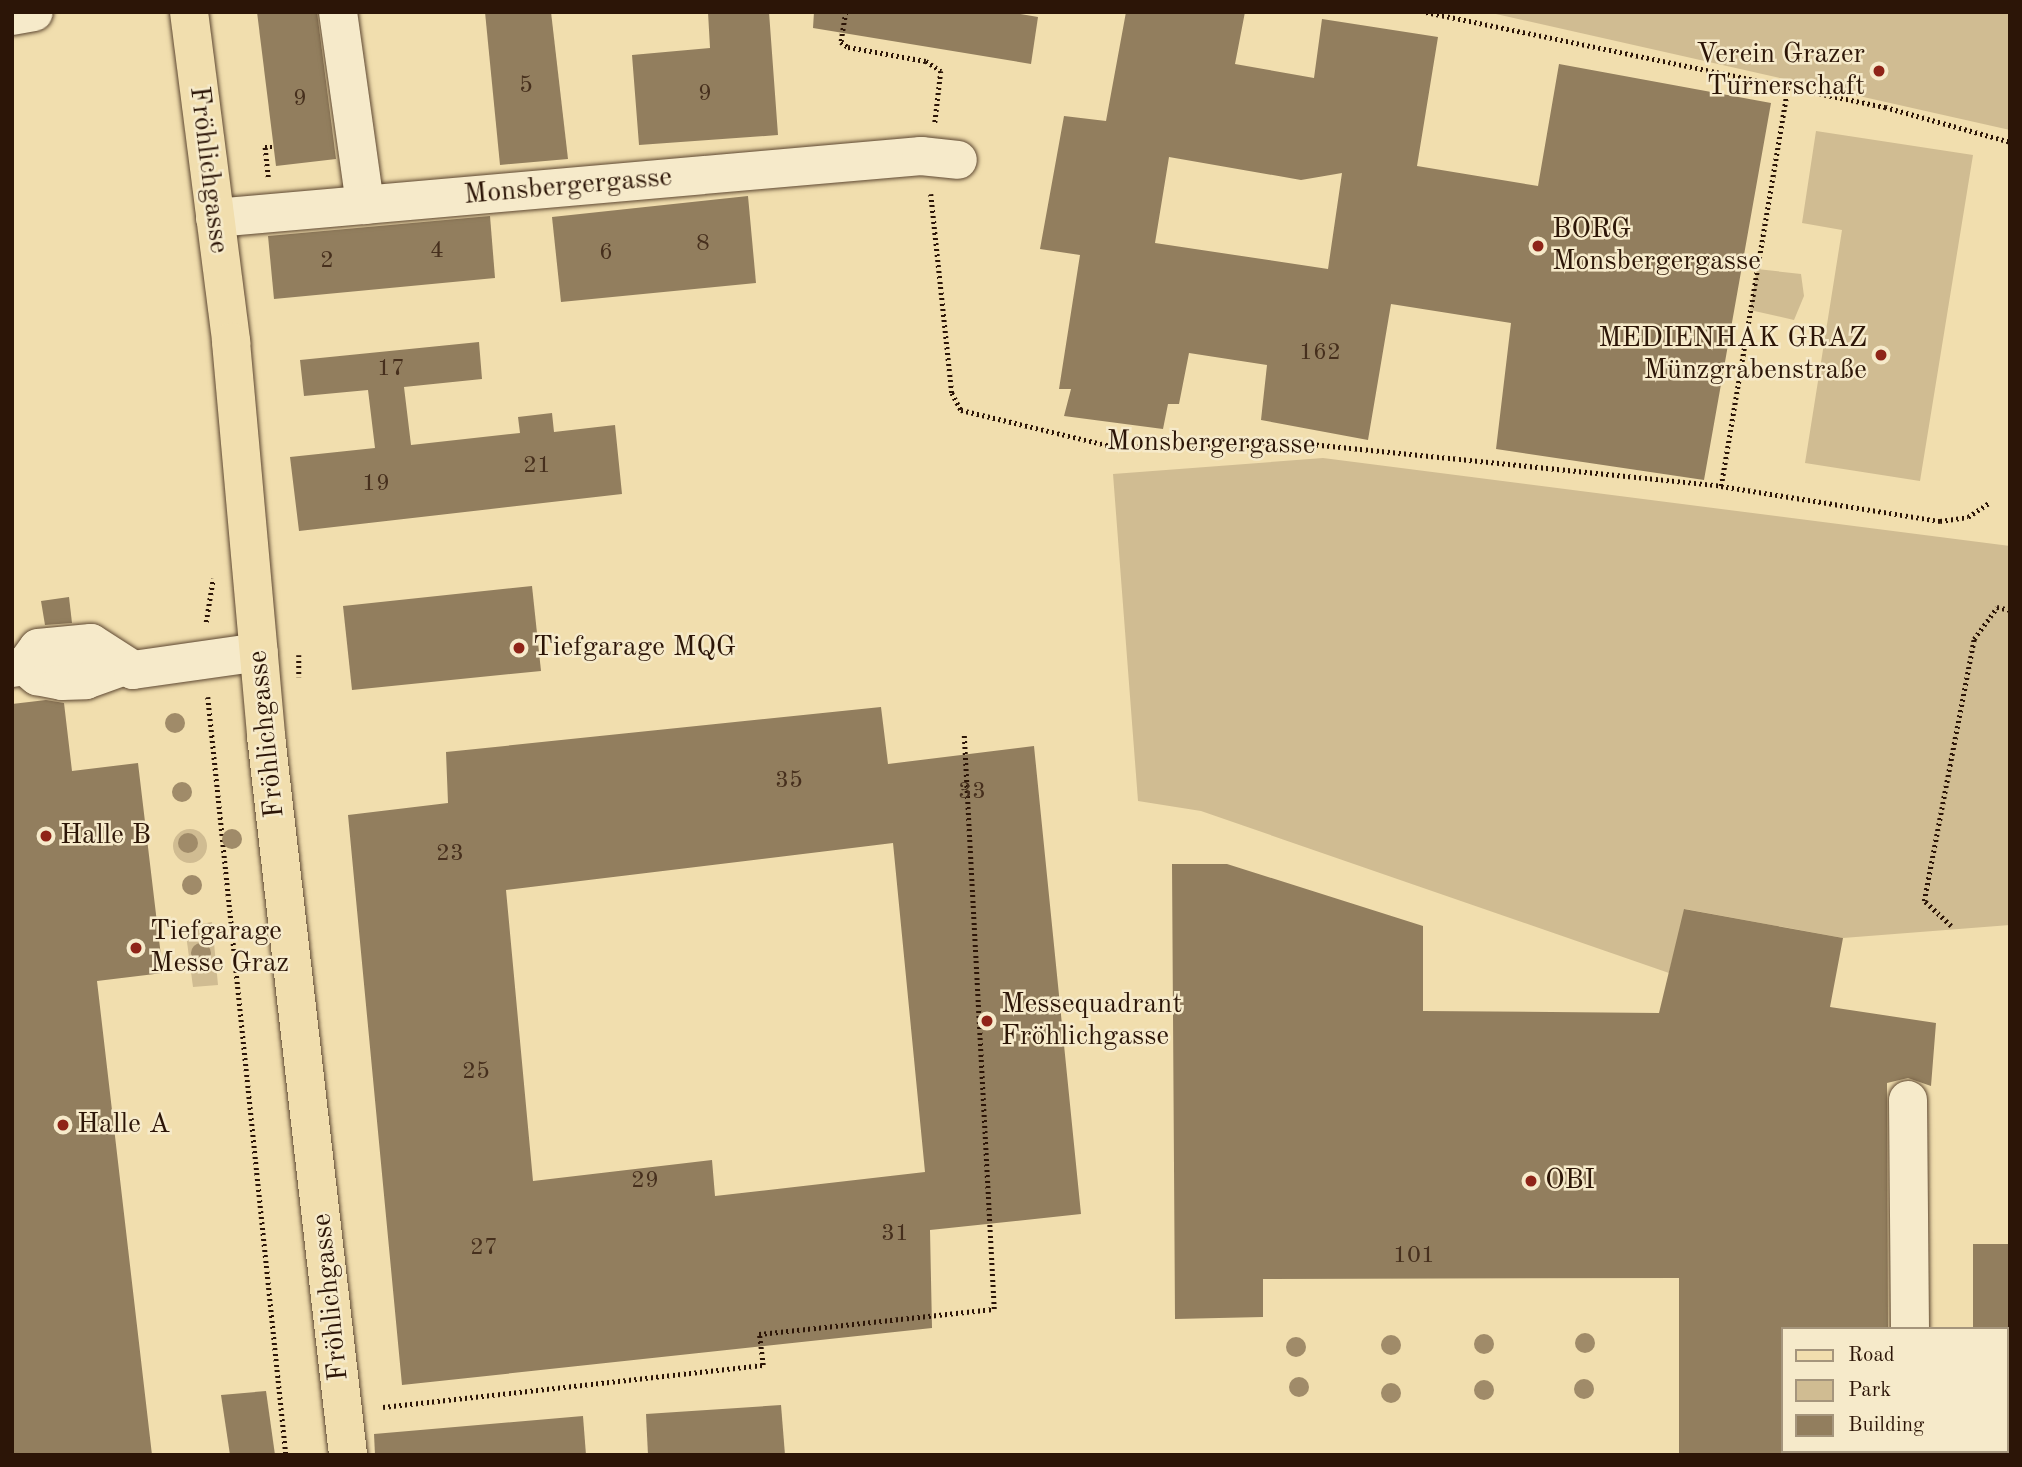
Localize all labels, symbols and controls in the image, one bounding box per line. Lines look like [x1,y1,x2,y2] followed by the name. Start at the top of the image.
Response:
[1696,38,1865,104] place label: Verein Grazer Turnerschaft
[1871,63,1887,79] marker: Verein Grazer Turnerschaft
[519,73,533,101] house number: 5
[698,81,712,109] house number: 9
[181,84,235,256] street label: Fröhlichgasse
[293,86,307,114] house number: 9
[462,161,674,213] street label: Monsbergergasse
[1552,213,1761,279] place label: BORG Monsbergergasse
[696,231,710,259] house number: 8
[430,238,444,266] house number: 4
[1530,238,1546,254] marker: BORG Monsbergergasse
[599,240,613,268] house number: 6
[320,248,334,276] house number: 2
[1598,322,1867,388] place label: MEDIENHAK GRAZ Münzgrabenstraße
[1299,340,1341,368] house number: 162
[1873,347,1889,363] marker: MEDIENHAK GRAZ Münzgrabenstraße
[377,356,405,384] house number: 17
[1106,425,1316,463] street label: Monsbergergasse
[523,453,551,481] house number: 21
[362,471,390,499] house number: 19
[533,631,736,665] place label: Tiefgarage MQG
[511,640,527,656] marker: Tiefgarage MQG
[241,649,293,819] street label: Fröhlichgasse
[775,768,803,796] house number: 35
[958,779,986,807] house number: 33
[60,819,151,853] place label: Halle B
[38,828,54,844] marker: Halle B
[436,841,464,869] house number: 23
[150,915,289,981] place label: Tiefgarage Messe Graz
[128,940,144,956] marker: Tiefgarage Messe Graz
[1001,988,1182,1054] place label: Messequadrant Fröhlichgasse
[979,1013,995,1029] marker: Messequadrant Fröhlichgasse
[462,1059,490,1087] house number: 25
[77,1108,170,1142] place label: Halle A
[55,1117,71,1133] marker: Halle A
[1545,1164,1595,1198] place label: OBI
[631,1168,659,1196] house number: 29
[1523,1173,1539,1189] marker: OBI
[305,1212,357,1382] street label: Fröhlichgasse
[881,1221,909,1249] house number: 31
[470,1235,498,1263] house number: 27
[1393,1243,1435,1271] house number: 101
[1780,1327,2008,1453] legend
[1848,1345,1895,1366] text: Road
[1848,1380,1891,1401] text: Park
[1848,1415,1924,1436] text: Building

